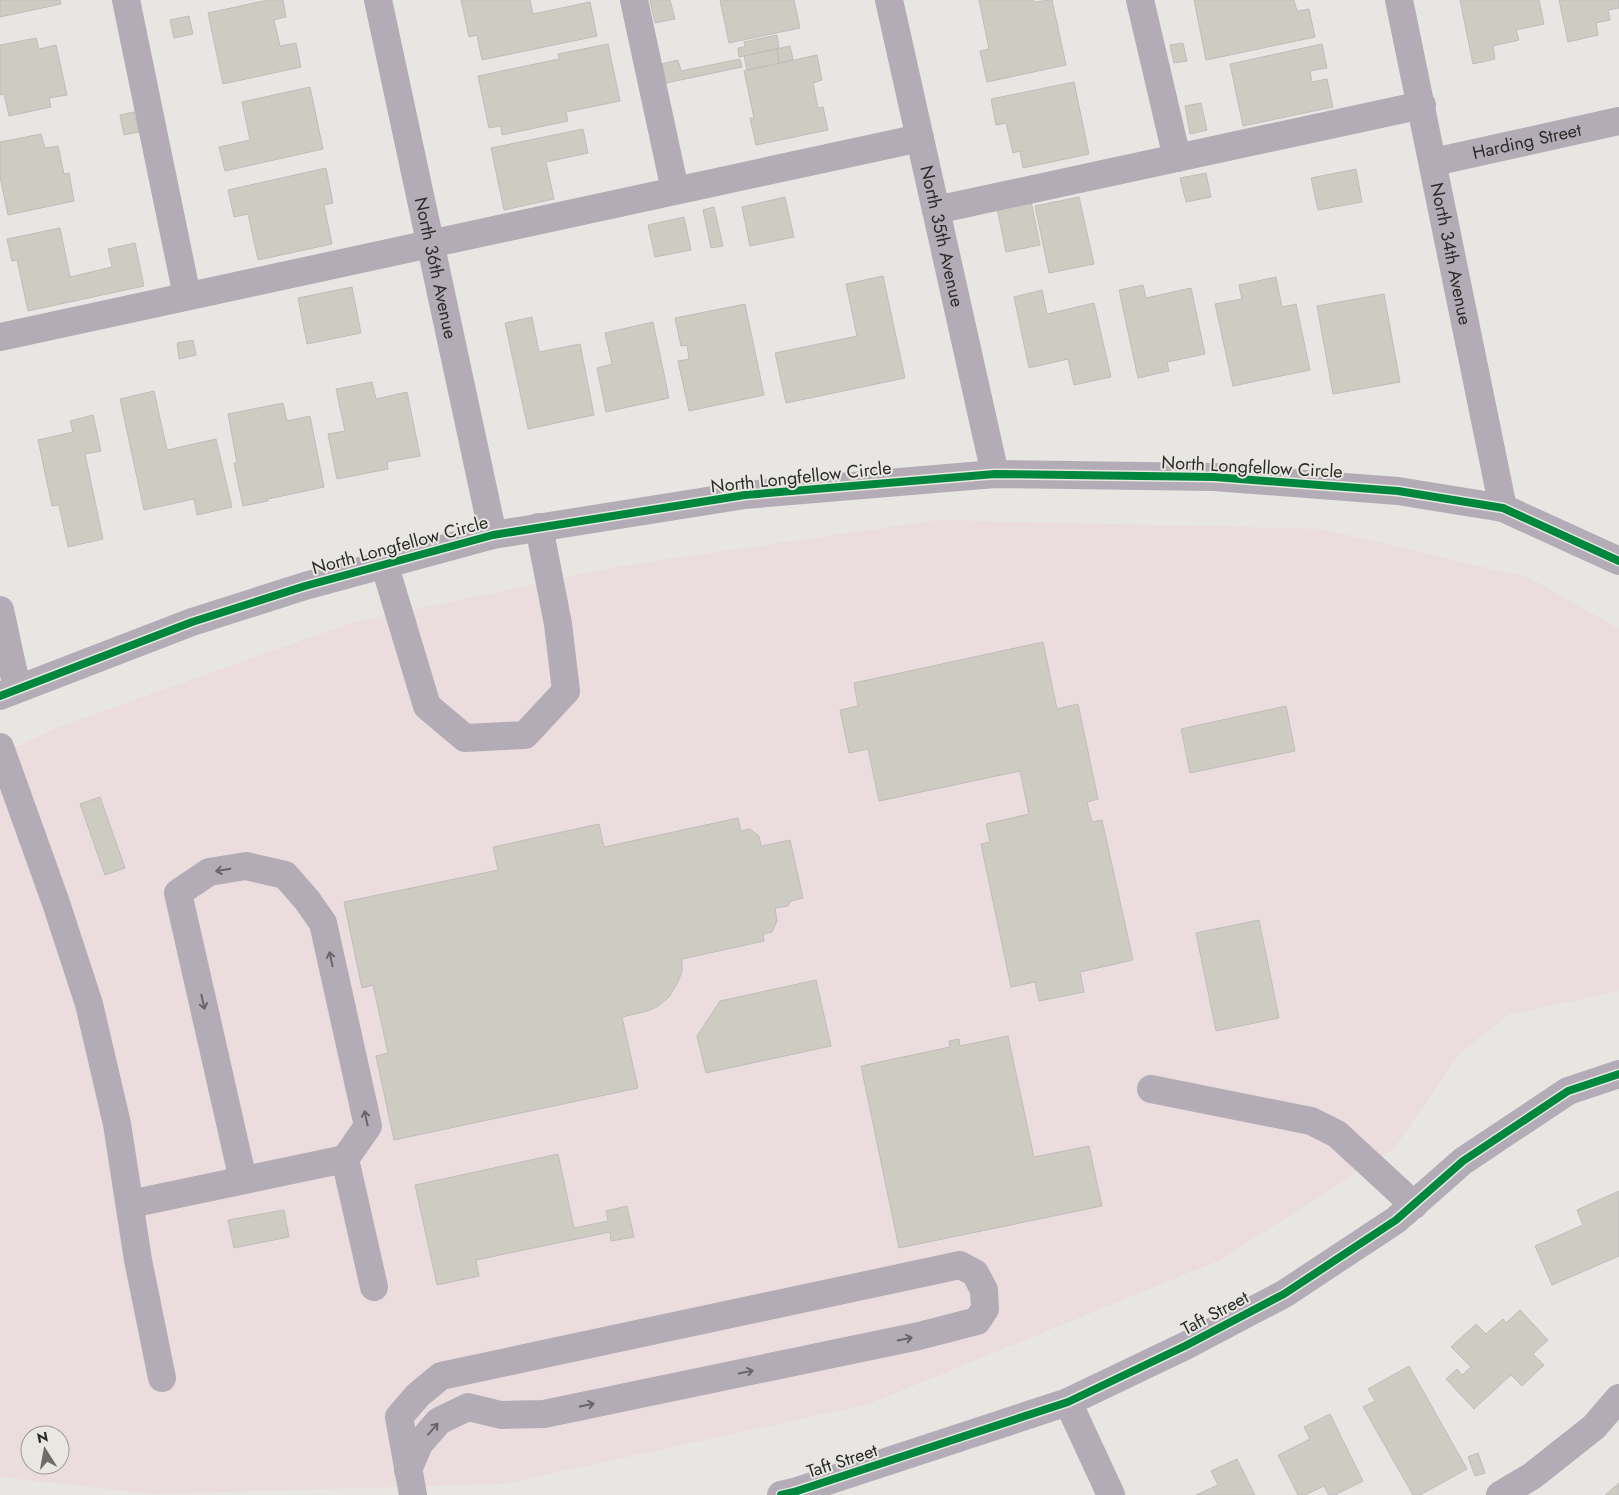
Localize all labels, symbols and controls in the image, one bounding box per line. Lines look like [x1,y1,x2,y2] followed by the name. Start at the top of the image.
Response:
[1470,117,1584,166] street label: Harding Street
[913,163,970,309] street label: North 35th Avenue
[1424,180,1478,327] street label: North 34th Avenue
[408,194,463,341] street label: North 36th Avenue
[1161,449,1343,485] street label: North Longfellow Circle
[709,455,893,499] street label: North Longfellow Circle
[309,509,491,581] street label: North Longfellow Circle
[215,866,231,876] one-way arrow
[326,951,336,967] one-way arrow
[199,993,208,1009] one-way arrow
[361,1110,370,1126] one-way arrow
[1177,1284,1254,1342] street label: Taft Street
[897,1334,913,1343] one-way arrow
[737,1367,753,1376] one-way arrow
[578,1400,594,1410] one-way arrow
[427,1422,438,1435] one-way arrow
[20,1425,70,1475] north arrow
[35,1426,50,1448] text: N
[803,1437,881,1485] street label: Taft Street

